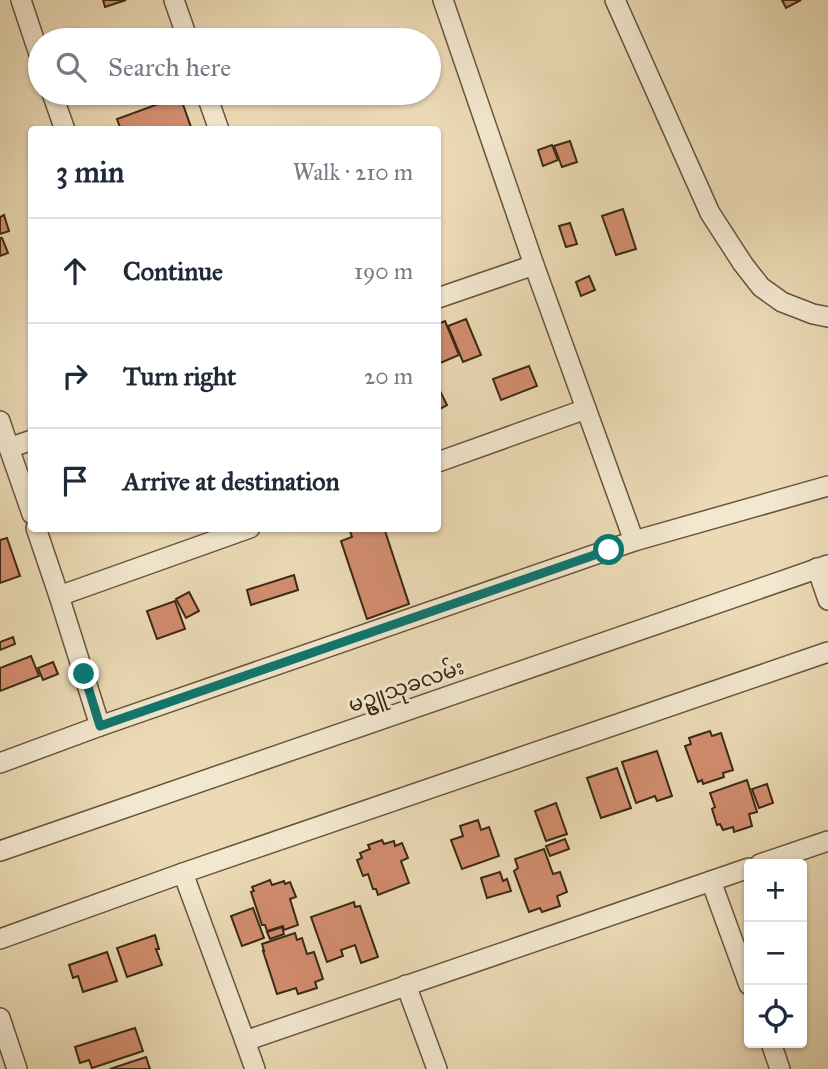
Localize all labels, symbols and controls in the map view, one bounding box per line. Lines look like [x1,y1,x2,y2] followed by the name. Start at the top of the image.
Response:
[28,28,441,105] search box
[52,48,90,86] icon: search
[108,51,231,83] text: Search here
[56,154,124,190] text: 3 min
[293,158,413,186] text: Walk · 210 m
[56,252,94,290] icon: ahead
[123,255,223,287] text: Continue
[354,257,413,285] text: 190 m
[56,357,94,395] icon: right
[123,360,236,392] text: Turn right
[364,362,413,390] text: 20 m
[56,462,94,500] icon: arrive
[123,465,340,497] text: Arrive at destination
[593,534,624,565] route start
[344,651,469,722] street label: မဥ္ဇူသုခလမ်း
[68,658,99,689] route end
[744,859,807,1048] map controls
[744,859,807,922] button: +
[744,922,807,985] button: −
[744,985,807,1048] button: locate

